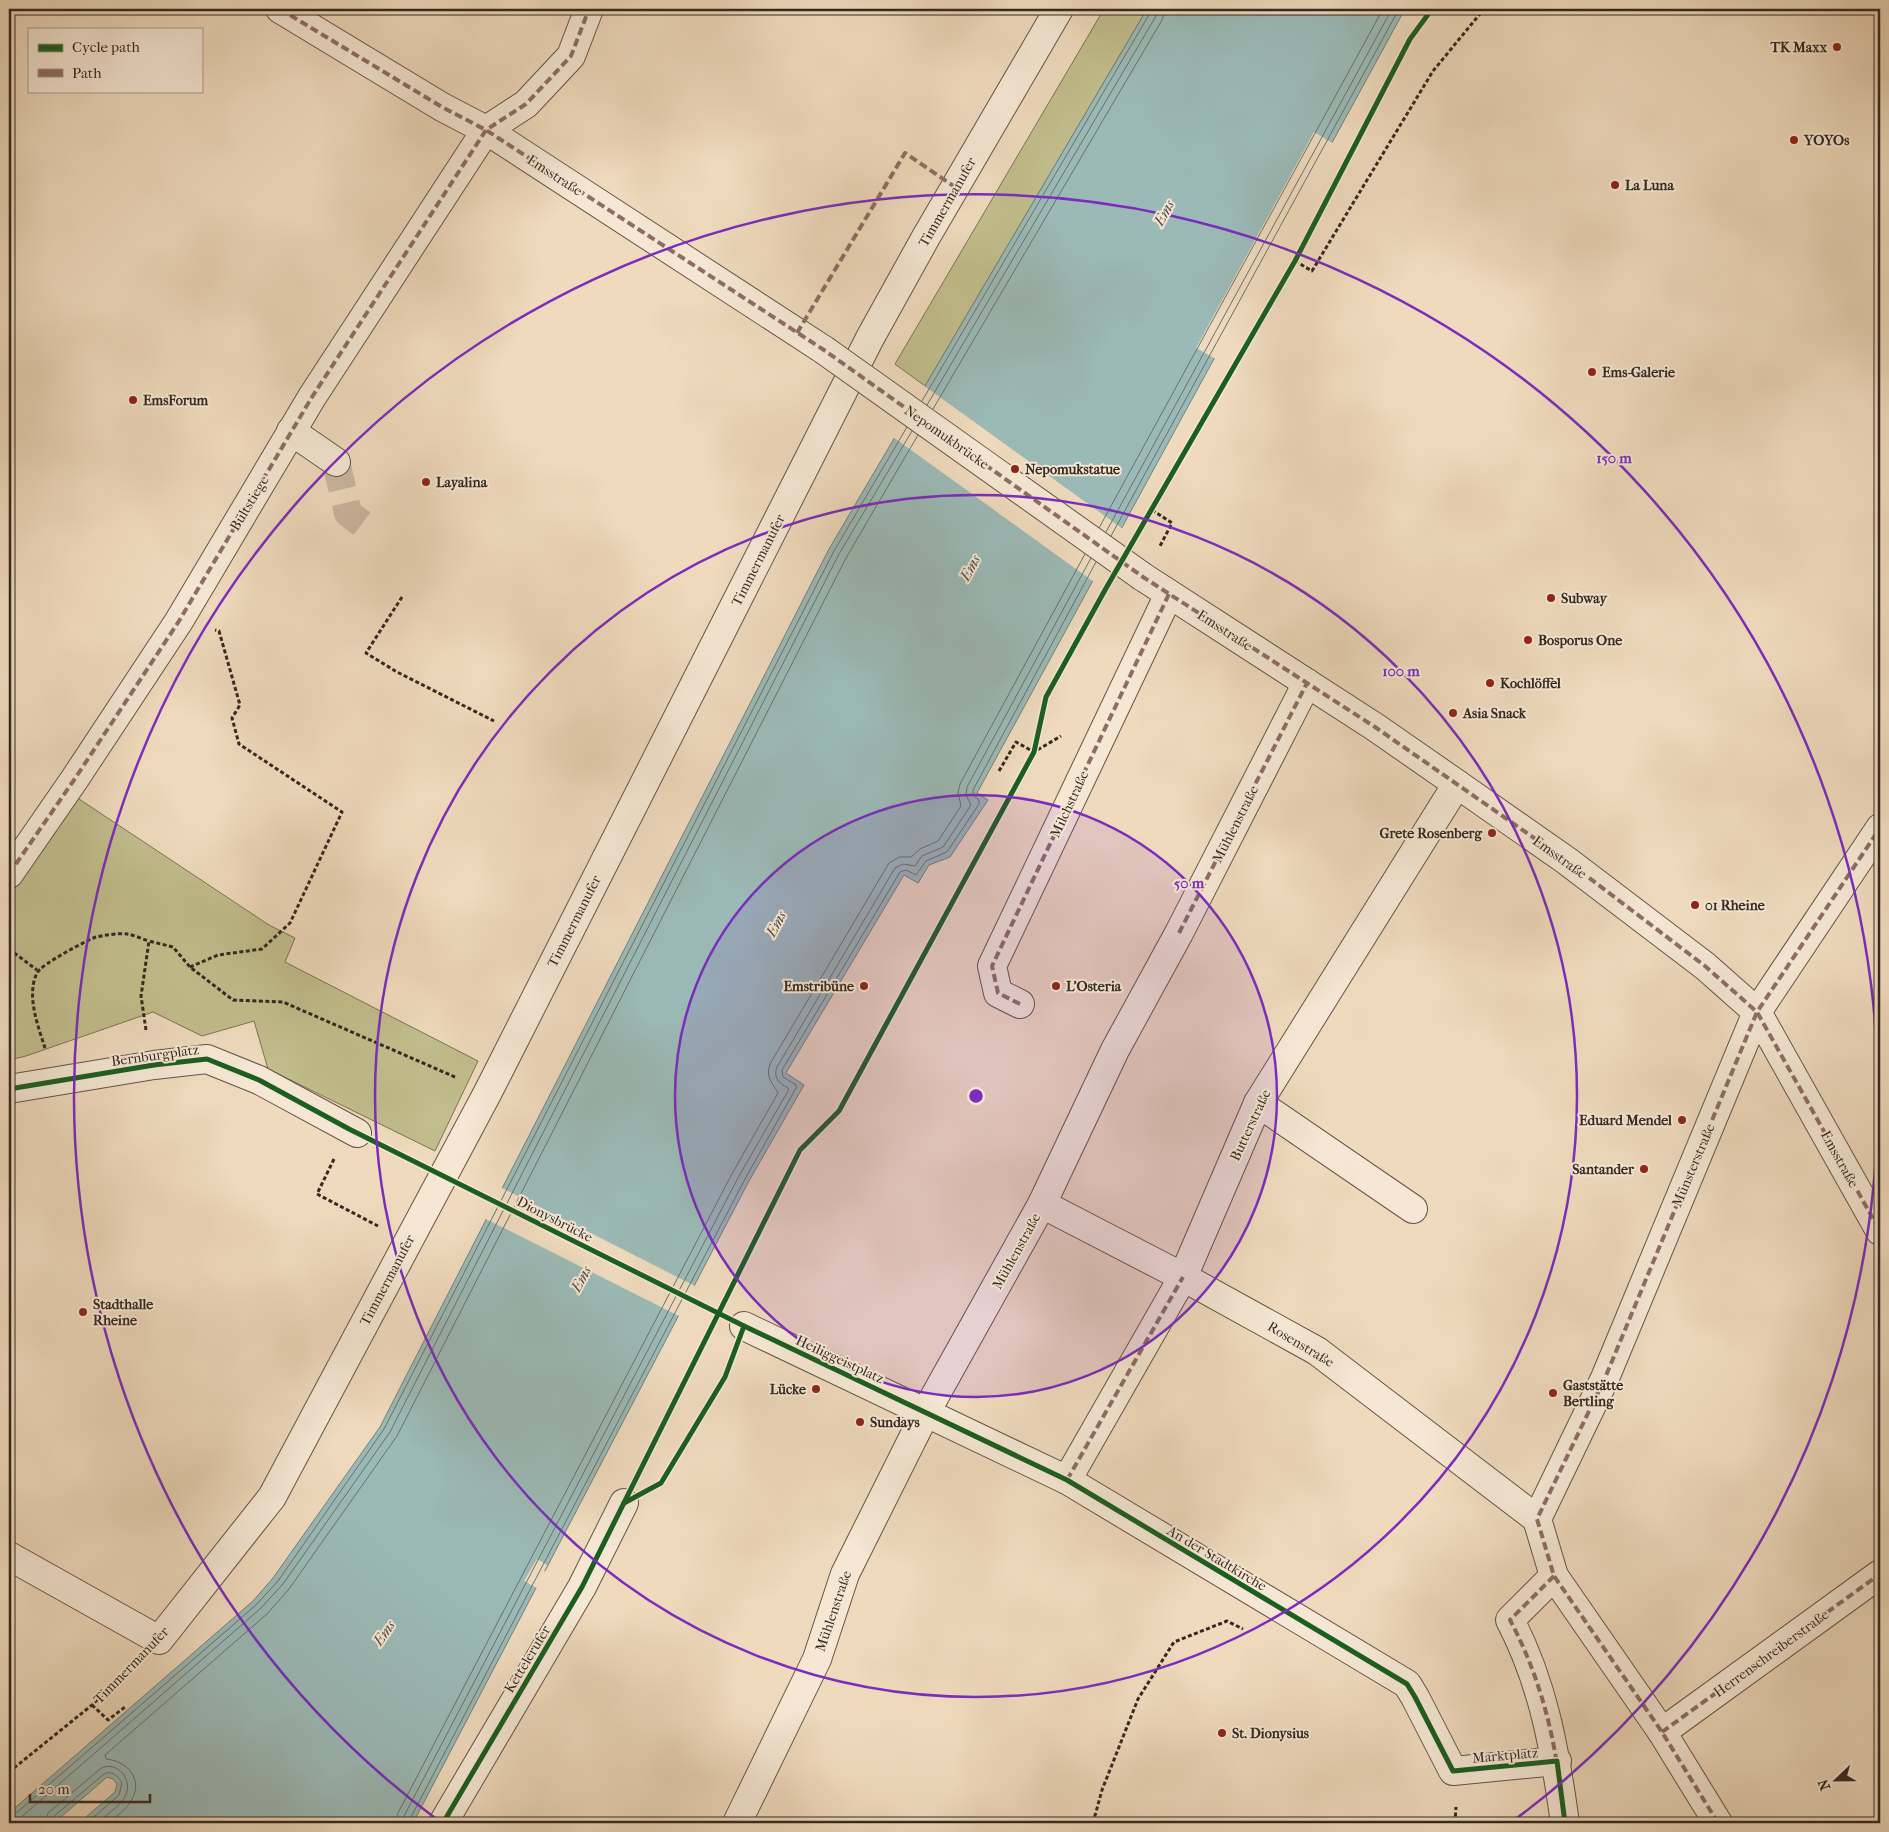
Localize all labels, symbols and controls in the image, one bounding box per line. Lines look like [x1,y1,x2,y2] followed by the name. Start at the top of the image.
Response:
[28,28,202,92] legend
[72,38,140,56] text: Cycle path
[1769,39,1828,56] place label: TK Maxx
[1831,41,1843,53] marker: TK Maxx
[72,64,102,82] text: Path
[1803,132,1850,149] place label: YOYOs
[1788,134,1800,146] marker: YOYOs
[524,151,586,200] street label: Emsstraße
[915,154,980,250] street label: Timmermanufer
[1625,177,1674,194] place label: La Luna
[1609,179,1621,191] marker: La Luna
[1149,197,1179,230] water label: Ems
[1602,364,1675,381] place label: Ems-Galerie
[1586,366,1598,378] marker: Ems-Galerie
[143,392,209,409] place label: EmsForum
[127,394,139,406] marker: EmsForum
[901,402,992,473] street label: Nepomukbrücke
[1596,449,1632,467] text: 150 m
[1025,461,1120,478] place label: Nepomukstatue
[1009,463,1021,475] marker: Nepomukstatue
[226,473,273,534] street label: Bültstiege
[436,474,488,491] place label: Layalina
[420,476,432,488] marker: Layalina
[728,511,789,609] street label: Timmermanufer
[955,552,985,585] water label: Ems
[1561,590,1609,607] place label: Subway
[1545,592,1557,604] marker: Subway
[1194,606,1256,655] street label: Emsstraße
[1538,632,1622,649] place label: Bosporus One
[1522,634,1534,646] marker: Bosporus One
[1382,662,1420,680] text: 100 m
[1500,675,1561,692] place label: Kochlöffel
[1484,677,1496,689] marker: Kochlöffel
[1462,705,1527,722] place label: Asia Snack
[1447,707,1459,719] marker: Asia Snack
[1047,768,1092,840] street label: Milchstraße
[1209,783,1262,866] street label: Mühlenstraße
[1380,825,1483,842] place label: Grete Rosenberg
[1486,827,1498,839] marker: Grete Rosenberg
[1529,832,1590,883] street label: Emsstraße
[544,872,605,970] street label: Timmermanufer
[1174,874,1205,892] text: 50 m
[1705,897,1765,914] place label: 01 Rheine
[1689,899,1701,911] marker: 01 Rheine
[761,908,791,941] water label: Ems
[784,978,854,995] place label: Emstribüne
[1066,978,1122,995] place label: L'Osteria
[858,980,870,992] marker: Emstribüne
[1050,980,1062,992] marker: L'Osteria
[110,1041,200,1070] street label: Bernburgplatz
[967,1087,985,1105] centre of rings
[1226,1087,1274,1164] street label: Butterstraße
[1579,1112,1672,1129] place label: Eduard Mendel
[1676,1114,1688,1126] marker: Eduard Mendel
[1668,1121,1719,1209] street label: Münsterstraße
[1817,1128,1862,1191] street label: Emsstraße
[1572,1161,1635,1178] place label: Santander
[1638,1163,1650,1175] marker: Santander
[514,1193,596,1246] street label: Dionysbrücke
[989,1210,1044,1292] street label: Mühlenstraße
[356,1232,419,1329] street label: Timmermanufer
[566,1263,596,1296] water label: Ems
[93,1296,153,1329] place label: Stadthalle Rheine
[77,1306,89,1318] marker: Stadthalle Rheine
[1264,1318,1337,1371] street label: Rosenstraße
[793,1332,886,1387] street label: Heiliggeistplatz
[1563,1377,1623,1410] place label: Gaststätte Bertling
[770,1381,806,1398] place label: Lücke
[810,1383,822,1395] marker: Lücke
[1547,1387,1559,1399] marker: Gaststätte Bertling
[870,1414,920,1431] place label: Sundays
[854,1416,866,1428] marker: Sundays
[1163,1521,1270,1595] street label: An der Stadtkirche
[812,1568,855,1654] street label: Mühlenstraße
[1710,1606,1832,1701] street label: Herrenschreiberstraße
[368,1617,399,1650] water label: Ems
[501,1622,554,1696] street label: Kettelerufer
[90,1623,172,1707] street label: Timmermanufer
[1232,1725,1310,1742] place label: St. Dionysius
[1216,1727,1228,1739] marker: St. Dionysius
[1471,1744,1539,1767] street label: Marktplatz
[1812,1754,1862,1804] north arrow
[30,1772,150,1804] scale bar
[1814,1776,1834,1793] text: N
[38,1780,70,1798] text: 20 m

